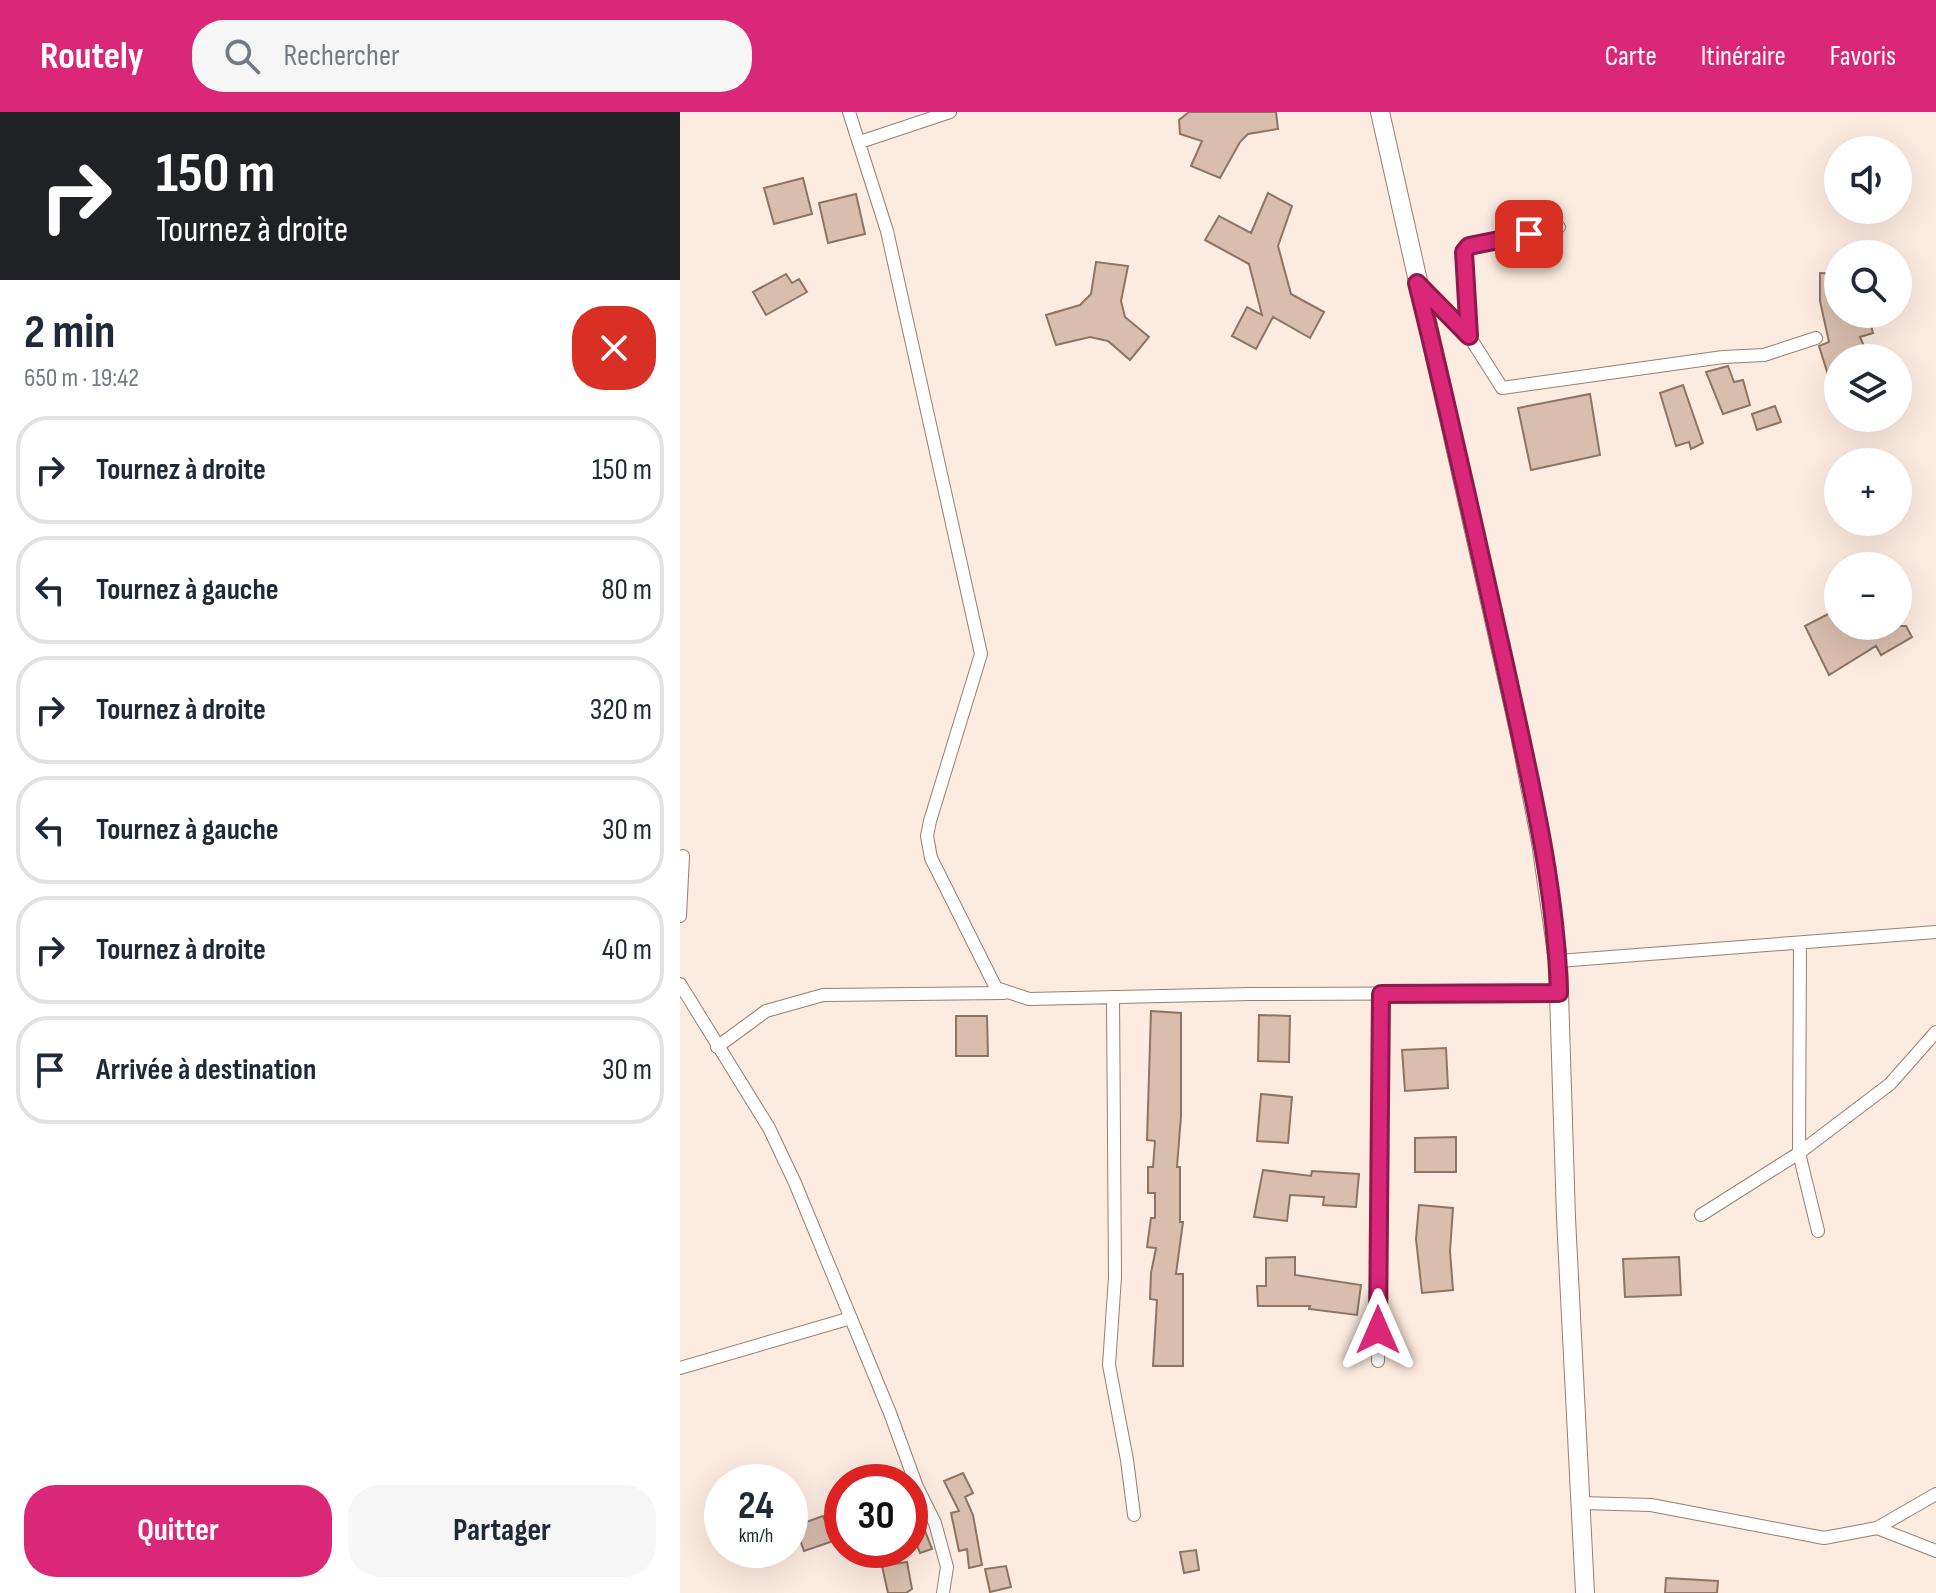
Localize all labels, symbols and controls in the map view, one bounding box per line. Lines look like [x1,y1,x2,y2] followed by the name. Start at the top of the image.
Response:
[192,20,752,92] search box
[40,34,144,79] text: Routely
[220,34,264,78] icon: search
[284,38,400,74] text: Rechercher
[1605,40,1657,73] text: Carte
[1701,40,1786,73] text: Itinéraire
[1830,40,1896,73] text: Favoris
[1824,136,1912,640] map controls
[1824,136,1912,224] button: sound
[156,141,275,208] text: 150 m
[24,144,128,248] icon: right
[1495,200,1563,268] pin
[156,209,348,252] text: Tournez à droite
[1507,212,1551,256] icon: arrive
[1824,240,1912,328] button: search
[24,304,115,361] text: 2 min
[572,306,656,390] button: close
[1824,344,1912,432] button: layers
[24,363,139,394] text: 650 m · 19:42
[28,448,72,492] icon: right
[1824,448,1912,536] button: +
[96,452,266,488] text: Tournez à droite
[592,452,652,488] text: 150 m
[1824,552,1912,640] button: −
[28,568,72,612] icon: left
[96,572,279,608] text: Tournez à gauche
[601,572,652,608] text: 80 m
[28,688,72,732] icon: right
[96,692,266,728] text: Tournez à droite
[590,692,652,728] text: 320 m
[28,808,72,852] icon: left
[96,812,279,848] text: Tournez à gauche
[602,812,652,848] text: 30 m
[28,928,72,972] icon: right
[96,932,266,968] text: Tournez à droite
[602,932,652,968] text: 40 m
[28,1048,72,1092] icon: arrive
[96,1052,316,1088] text: Arrivée à destination
[602,1052,652,1088] text: 30 m
[1336,1288,1420,1372] position arrow
[824,1464,928,1568] speed limit sign: 30
[738,1482,774,1530] text: 24
[24,1485,332,1577] button: Quitter
[348,1485,656,1577] button: Partager
[739,1524,773,1548] text: km/h

